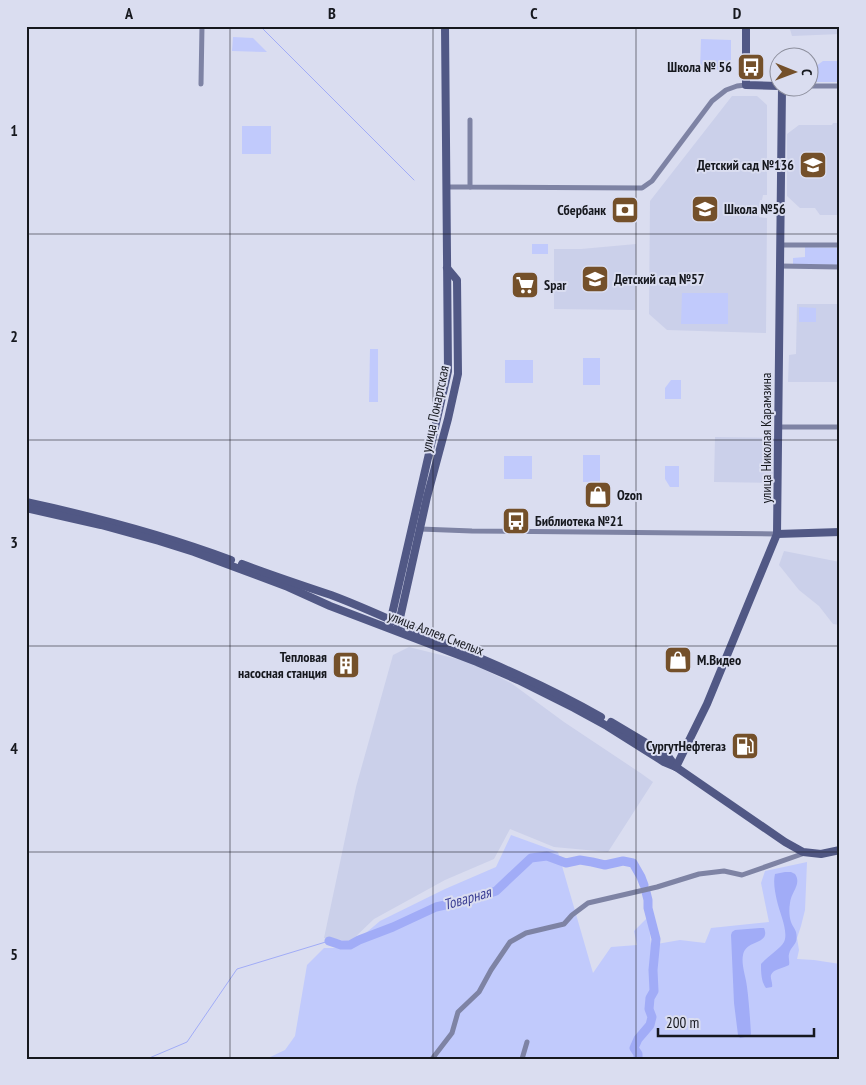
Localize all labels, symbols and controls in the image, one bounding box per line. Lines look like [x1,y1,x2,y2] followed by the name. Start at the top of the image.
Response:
[124,3,134,23] text: A
[328,3,336,23] text: B
[530,3,538,23] text: C
[733,3,742,23] text: D
[768,48,818,98] north arrow
[736,52,766,82] bus stop icon: Школа № 56
[667,58,732,76] place label: Школа № 56
[798,69,816,76] text: С
[10,120,18,140] text: 1
[798,150,828,180] school or university icon: Детский сад №136
[697,156,794,174] place label: Детский сад №136
[690,194,720,224] school or university icon: Школа №56
[610,195,640,225] bank icon: Сбербанк
[724,200,786,218] place label: Школа №56
[557,201,606,219] place label: Сбербанк
[580,264,610,294] school or university icon: Детский сад №57
[510,270,540,300] supermarket icon: Spar
[614,270,705,288] place label: Детский сад №57
[544,276,567,294] place label: Spar
[10,326,18,346] text: 2
[417,364,453,454] street label: улица Понартская
[757,373,775,503] street label: улица Николая Карамзина
[583,480,613,510] shop icon: Ozon
[617,486,642,504] place label: Ozon
[501,506,531,536] bus stop icon: Библиотека №21
[535,512,623,530] place label: Библиотека №21
[10,532,18,552] text: 3
[385,606,487,660] street label: улица Аллея Смелых
[663,645,693,675] shop icon: M.Видео
[238,648,327,682] place label: Тепловая насосная станция
[331,650,361,680] building icon: Тепловая насосная станция
[697,651,741,669] place label: M.Видео
[730,731,760,761] fuel station icon: СургутНефтегаз
[646,737,726,755] place label: СургутНефтегаз
[10,738,18,758] text: 4
[441,882,494,914] water label: Товарная
[10,944,18,964] text: 5
[658,1005,815,1037] scale bar
[666,1013,699,1032] text: 200 m

